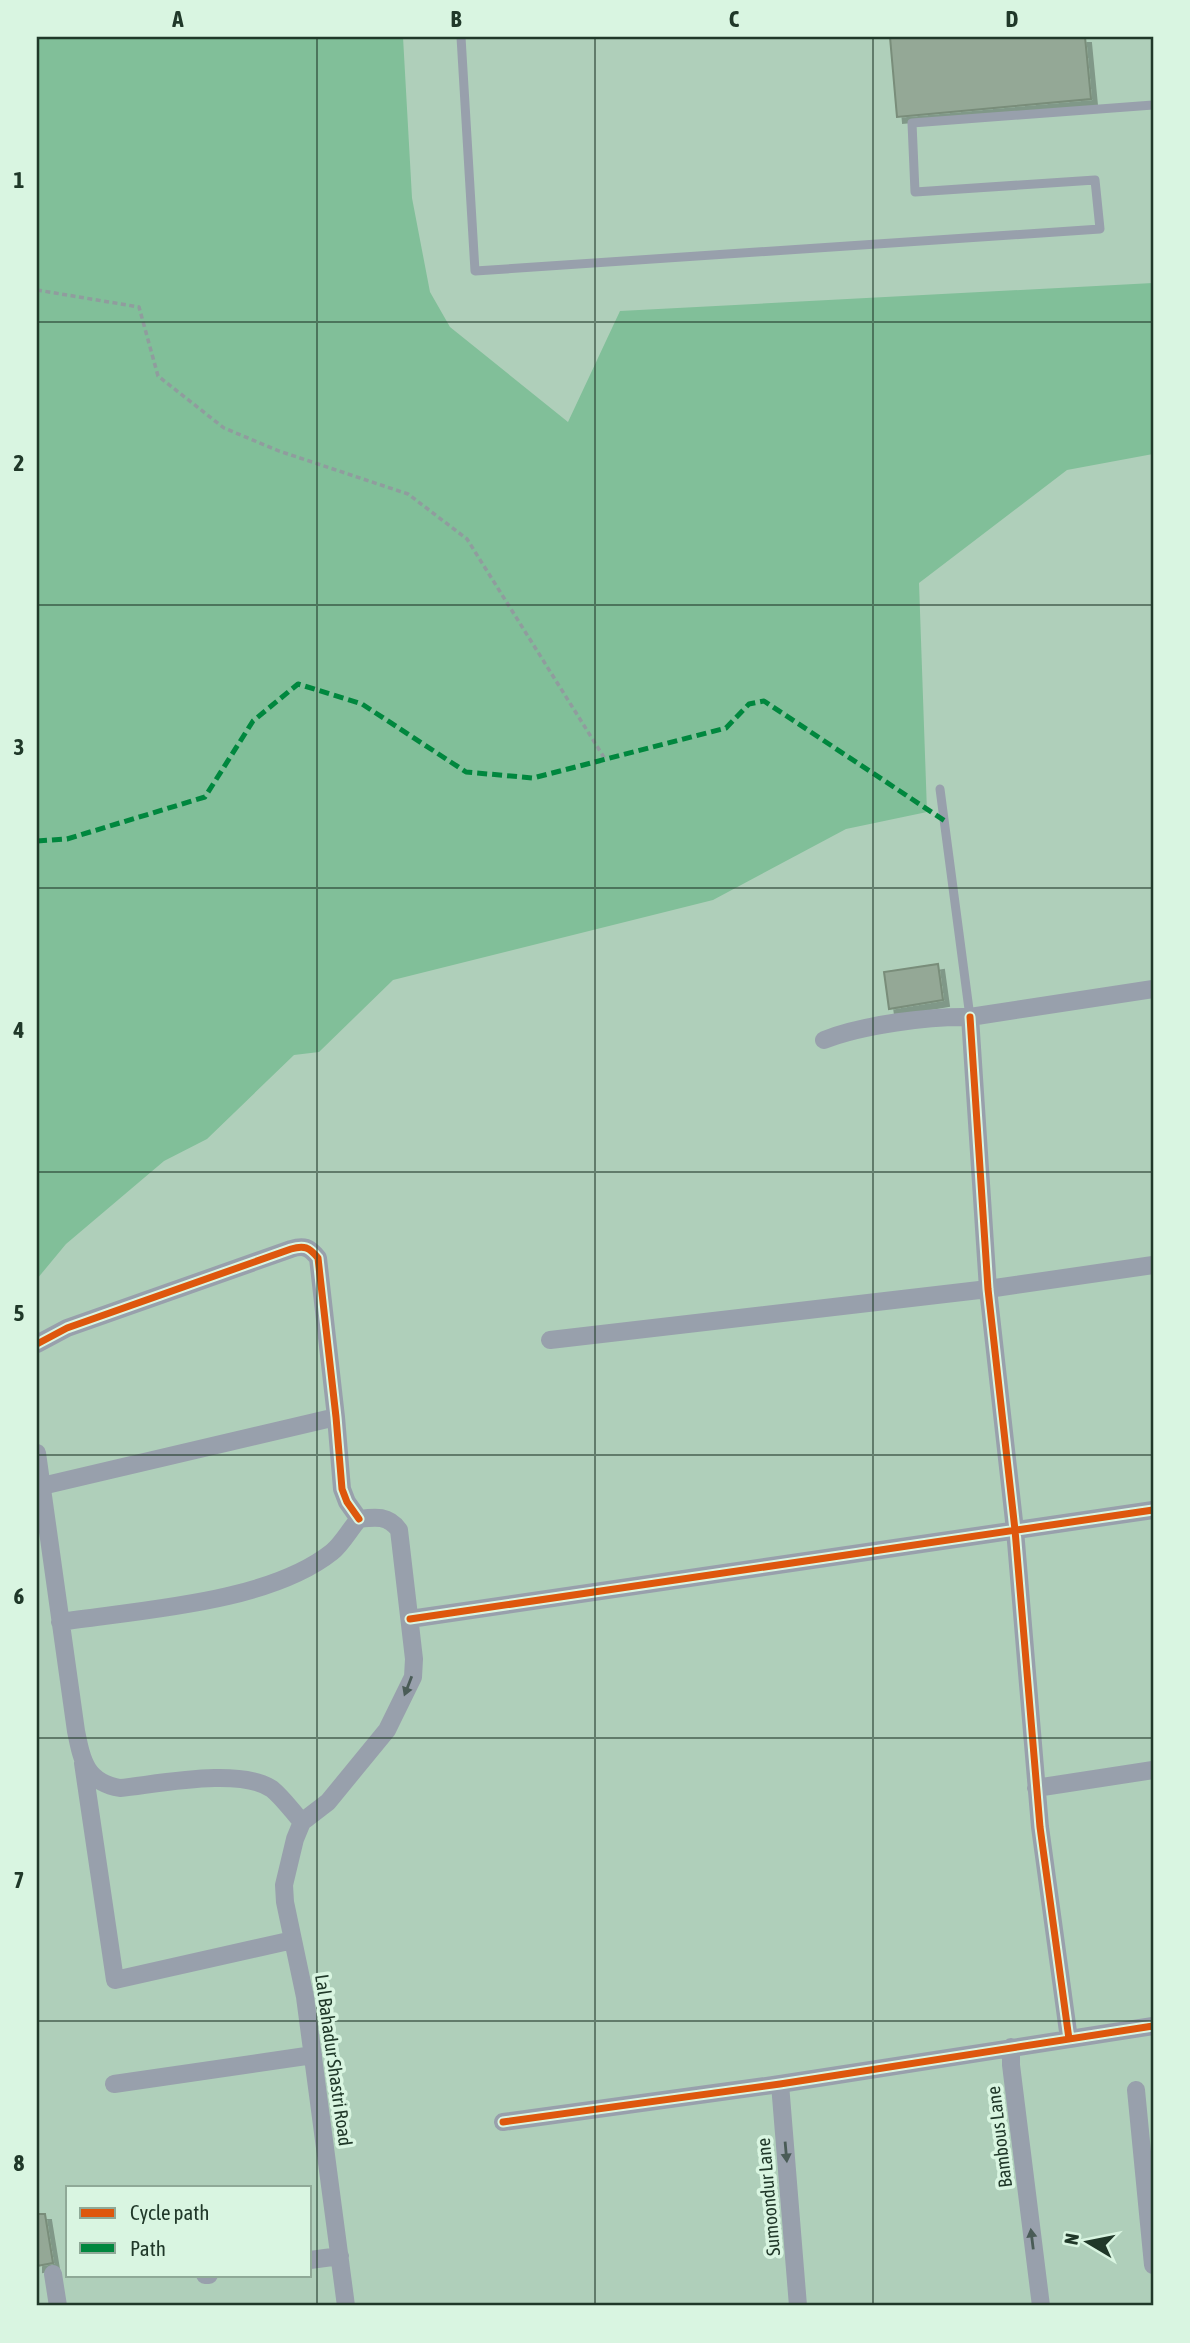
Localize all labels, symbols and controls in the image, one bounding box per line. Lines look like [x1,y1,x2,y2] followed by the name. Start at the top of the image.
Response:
[171,6,184,32] text: A
[451,6,462,32] text: B
[729,6,740,32] text: C
[1006,6,1019,32] text: D
[14,167,25,193] text: 1
[14,450,24,476] text: 2
[14,734,24,760] text: 3
[13,1017,25,1043] text: 4
[14,1300,25,1326] text: 5
[14,1583,25,1609] text: 6
[403,1676,414,1697] one-way arrow
[14,1867,24,1893] text: 7
[311,1973,357,2147] street label: Lal Bahadur Shastri Road
[982,2085,1016,2189] street label: Bambous Lane
[752,2137,784,2257] street label: Sumoondur Lane
[780,2141,791,2163] one-way arrow
[14,2150,25,2176] text: 8
[66,2186,312,2276] legend
[130,2200,209,2224] text: Cycle path
[1054,2206,1124,2276] north arrow
[1027,2227,1038,2249] one-way arrow
[1059,2232,1083,2246] text: N
[130,2236,166,2260] text: Path

